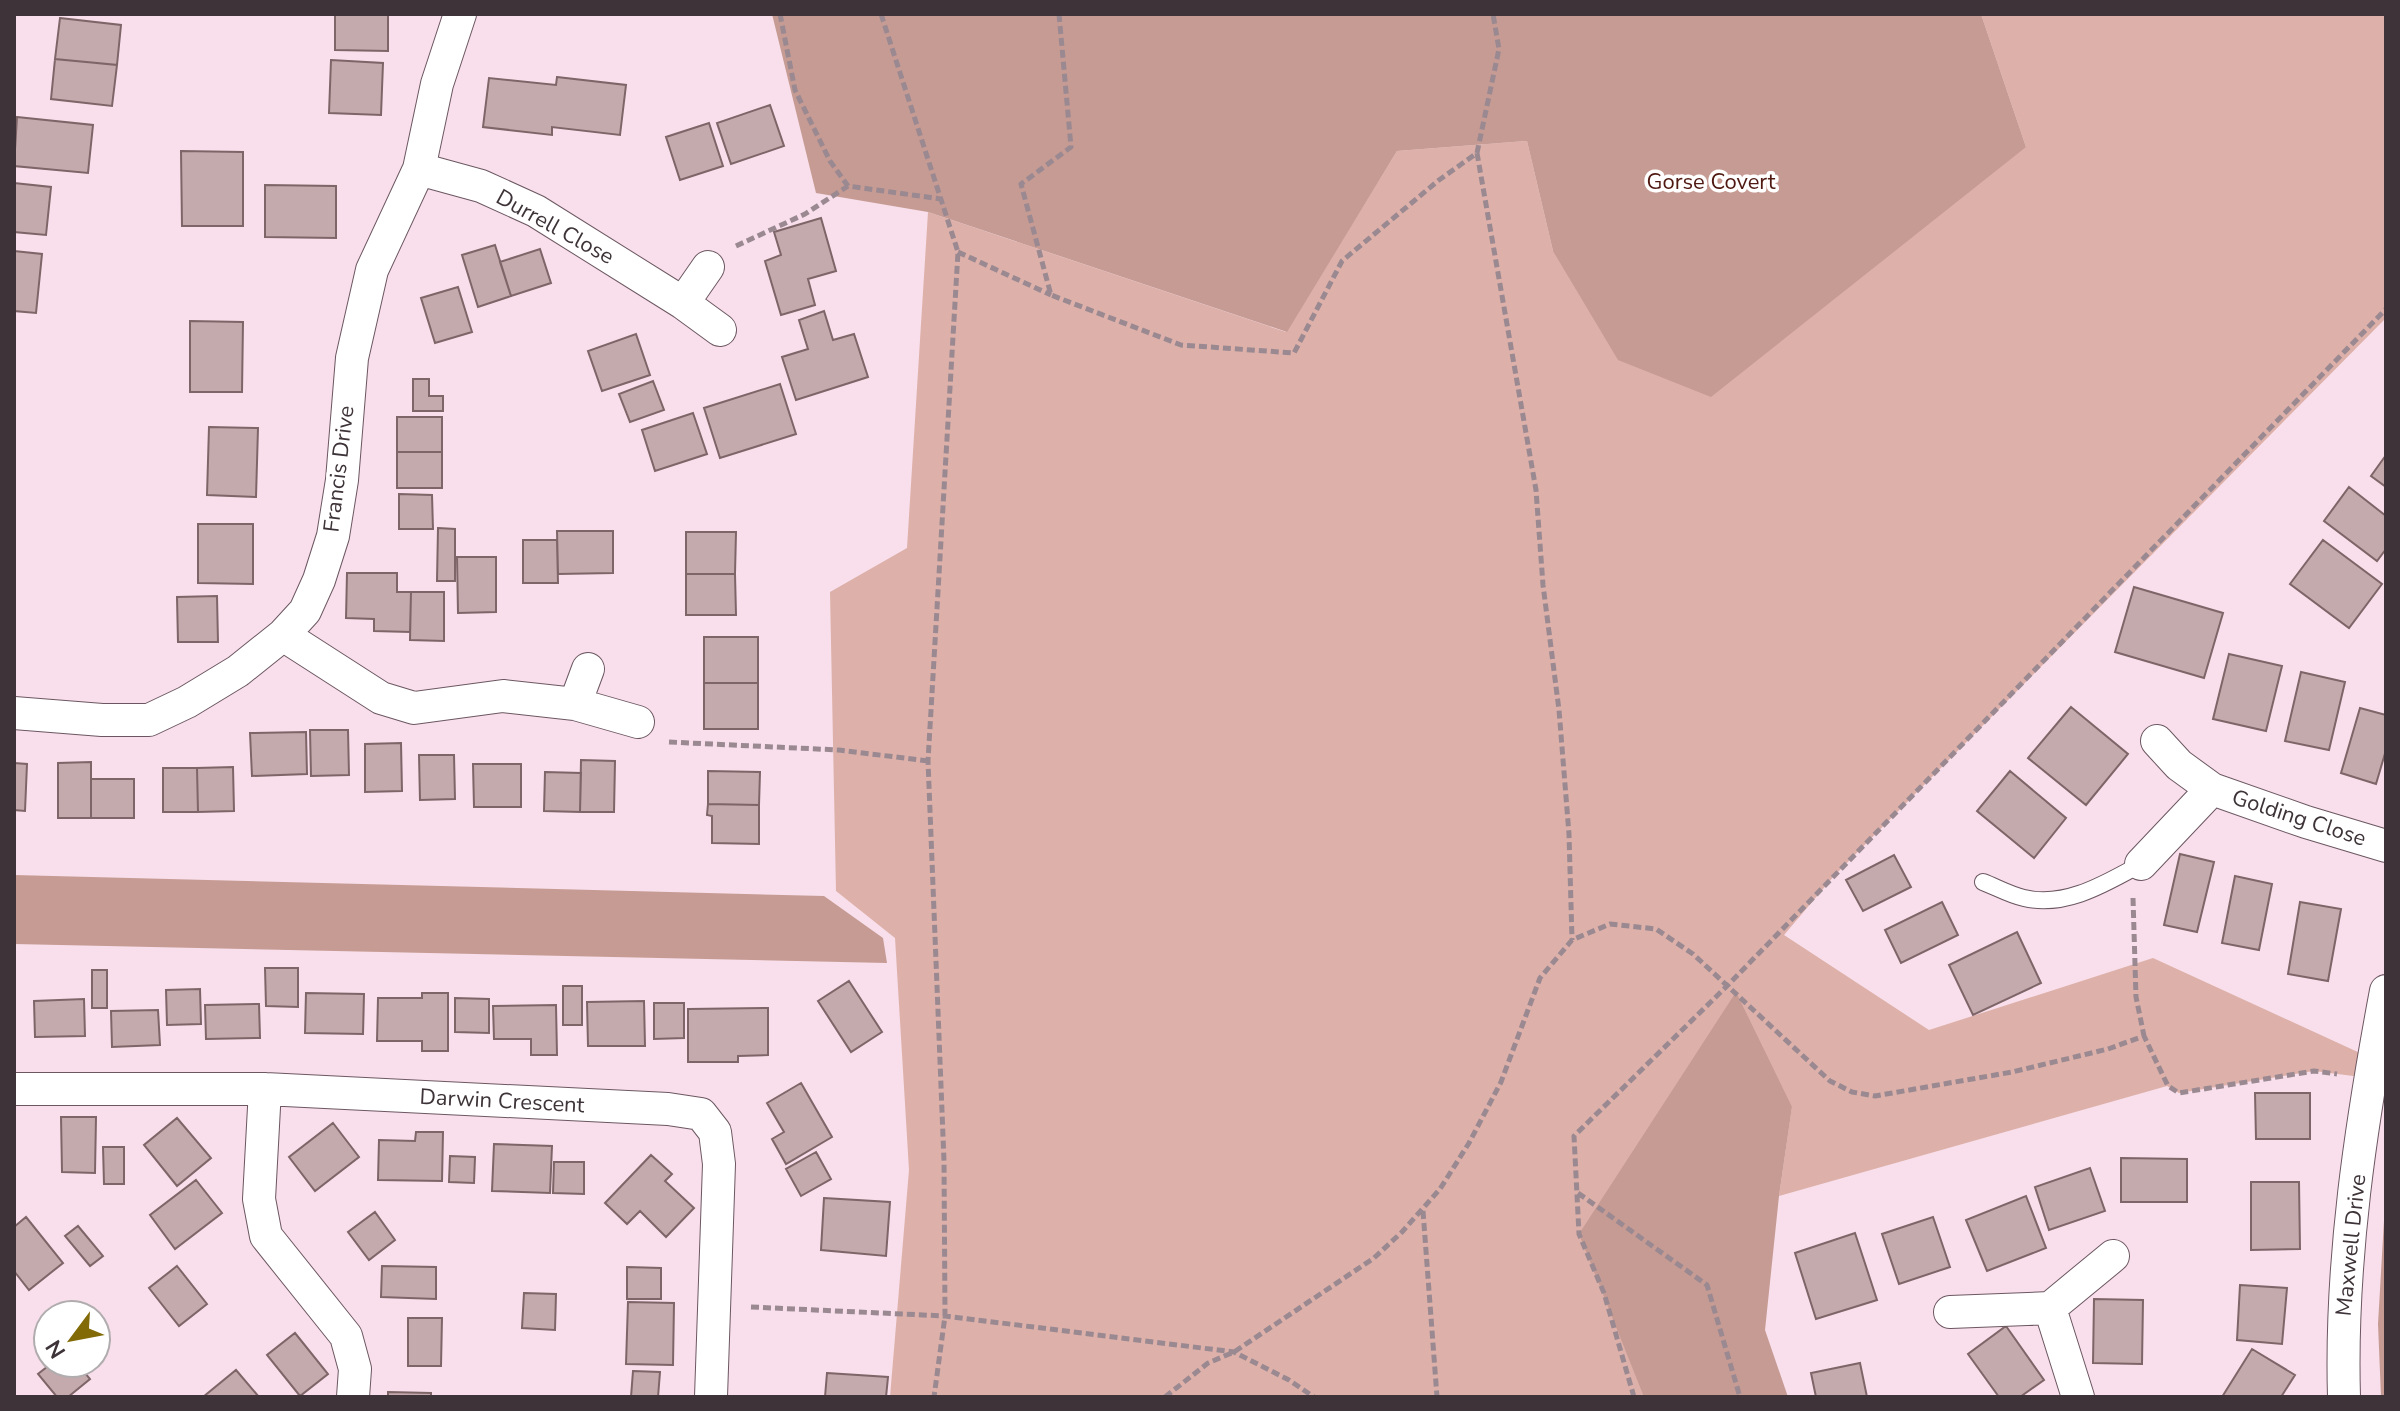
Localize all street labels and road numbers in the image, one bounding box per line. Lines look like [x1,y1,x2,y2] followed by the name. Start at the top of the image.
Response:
[491,182,619,272] street label: Durrell Close
[316,404,362,534] street label: Francis Drive
[2228,782,2370,854] street label: Golding Close
[419,1082,585,1120] street label: Darwin Crescent
[2329,1172,2373,1318] street label: Maxwell Drive

